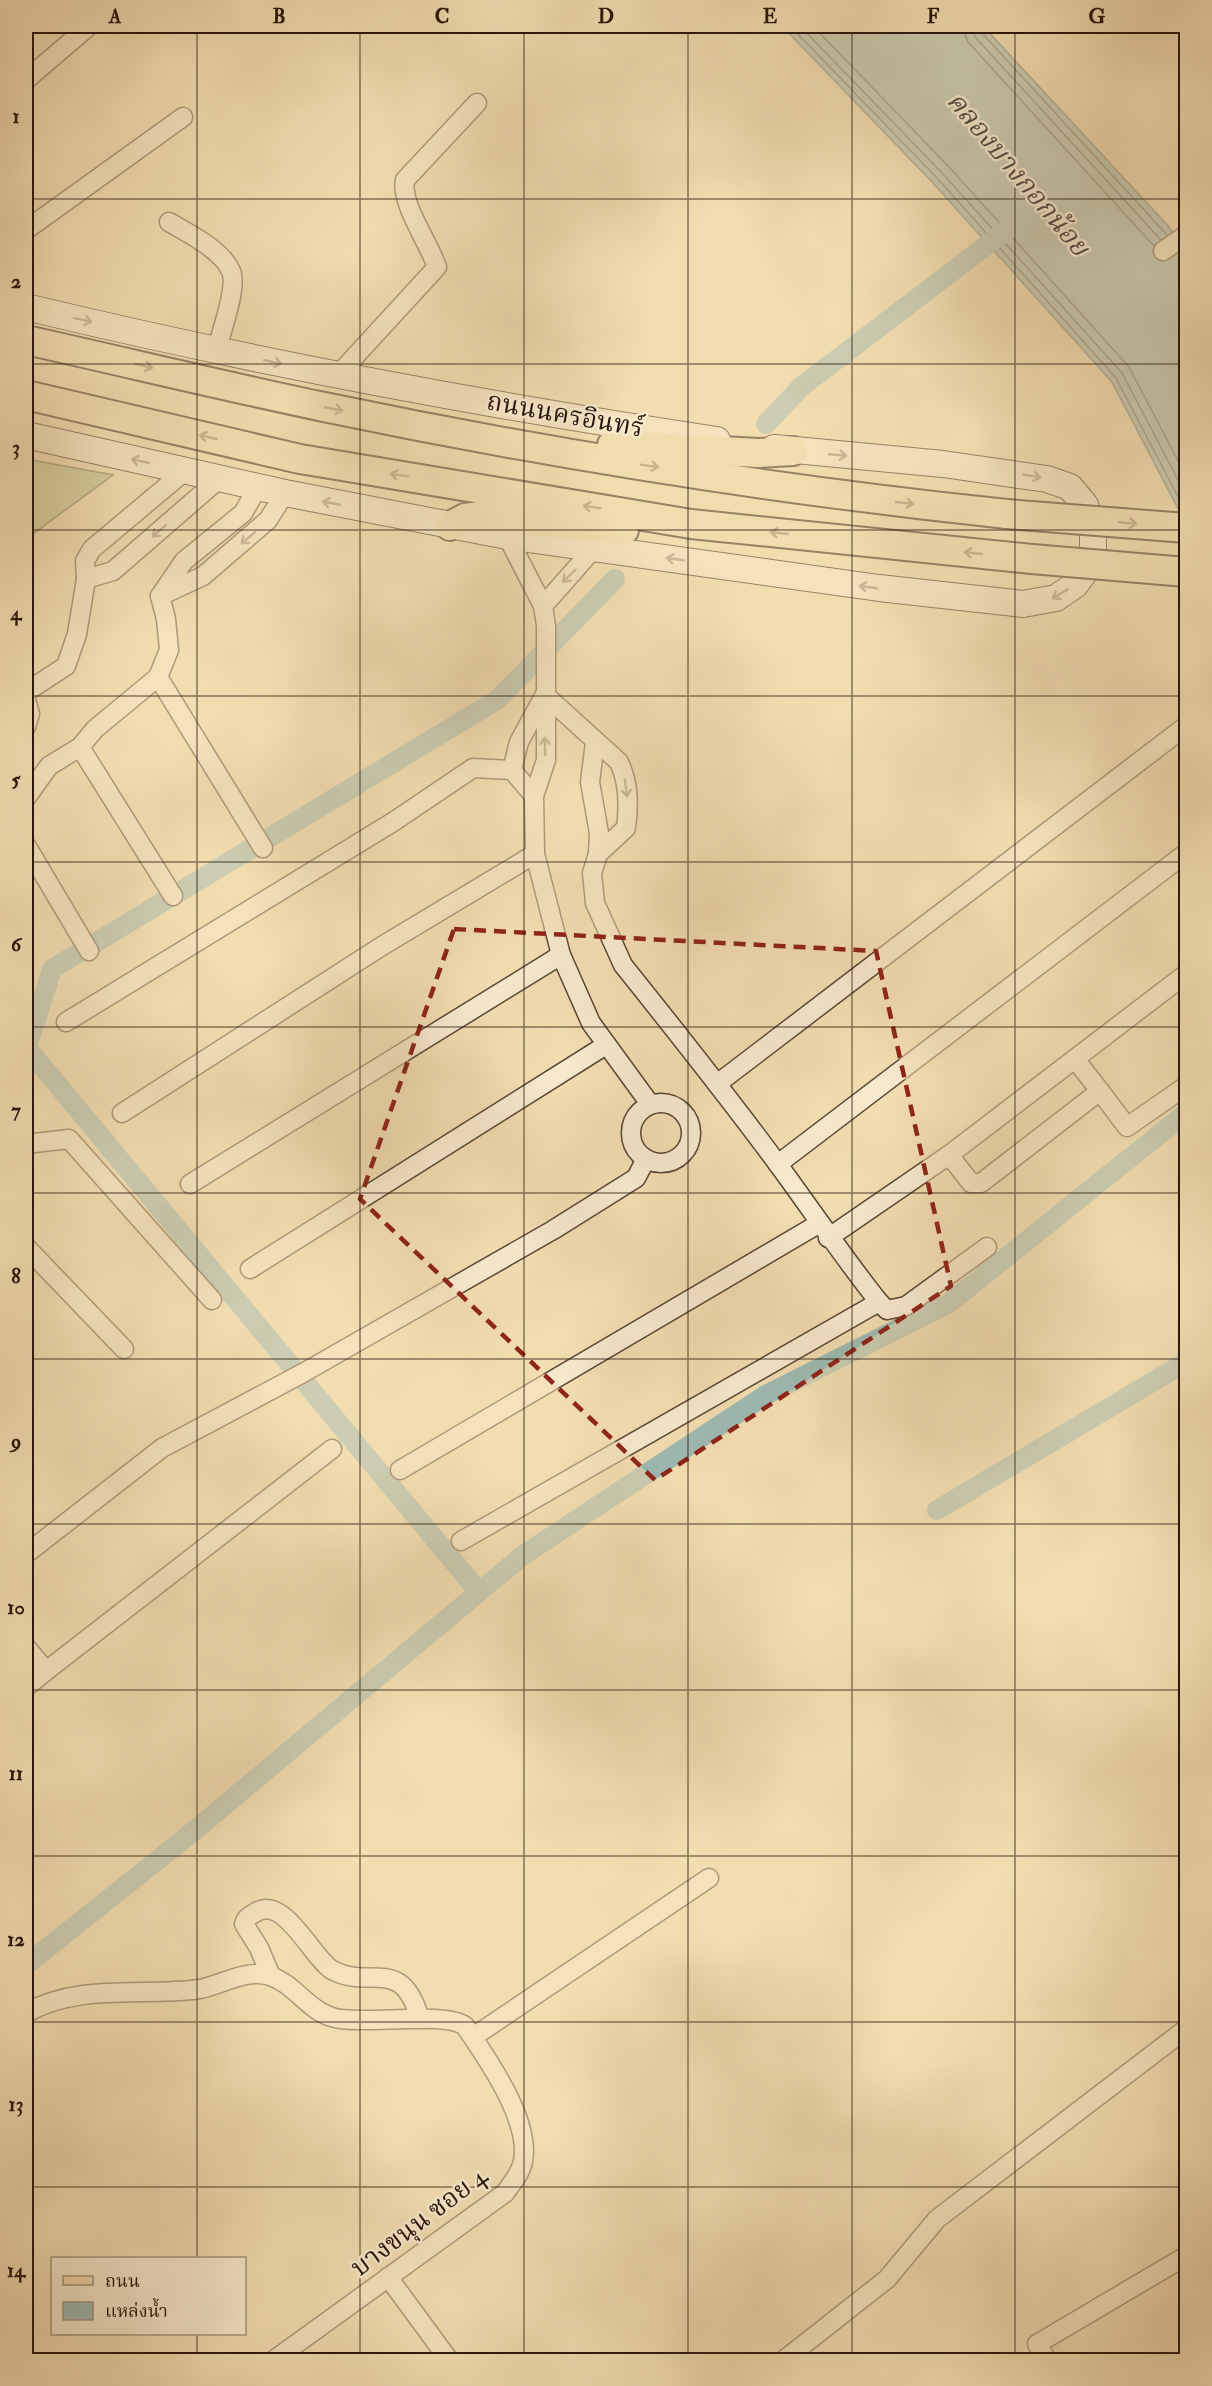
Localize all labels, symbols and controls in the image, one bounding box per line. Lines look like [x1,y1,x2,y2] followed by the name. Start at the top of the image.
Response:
[108,4,122,29] text: A
[272,4,286,29] text: B
[435,4,449,29] text: C
[598,4,614,29] text: D
[763,4,778,29] text: E
[927,4,940,29] text: F
[1089,4,1106,29] text: G
[940,85,1098,264] water label: คลองบางกอกน้อย
[12,104,20,129] text: 1
[11,269,21,294] text: 2
[73,314,92,326] one-way arrow
[263,357,282,368] one-way arrow
[134,361,153,373] one-way arrow
[484,384,647,445] street label: ถนนนครอินทร์
[324,404,344,415] one-way arrow
[199,431,218,443] one-way arrow
[12,435,20,460] text: 3
[828,449,848,460] one-way arrow
[131,454,150,466] one-way arrow
[640,461,660,472] one-way arrow
[390,469,410,480] one-way arrow
[1021,471,1041,482] one-way arrow
[322,496,341,508] one-way arrow
[895,498,915,509] one-way arrow
[582,501,602,512] one-way arrow
[1117,518,1137,529] one-way arrow
[152,524,167,538] one-way arrow
[770,527,790,538] one-way arrow
[240,531,256,544] one-way arrow
[964,547,984,558] one-way arrow
[666,553,686,564] one-way arrow
[561,569,576,583] one-way arrow
[859,581,879,592] one-way arrow
[1052,588,1069,600] one-way arrow
[10,601,23,626] text: 4
[540,737,551,757] one-way arrow
[12,767,22,792] text: 5
[621,778,632,798] one-way arrow
[11,932,23,957] text: 6
[11,1098,21,1123] text: 7
[11,1264,21,1289] text: 8
[9,1429,21,1454] text: 9
[7,1595,25,1620] text: 10
[9,1761,23,1786] text: 11
[7,1927,25,1952] text: 12
[9,2092,23,2117] text: 13
[345,2160,495,2284] street label: บางขนุน ซอย 4
[51,2257,246,2335] legend
[7,2258,26,2283] text: 14
[105,2270,140,2293] text: ถนน
[105,2297,168,2323] text: แหล่งน้ำ

